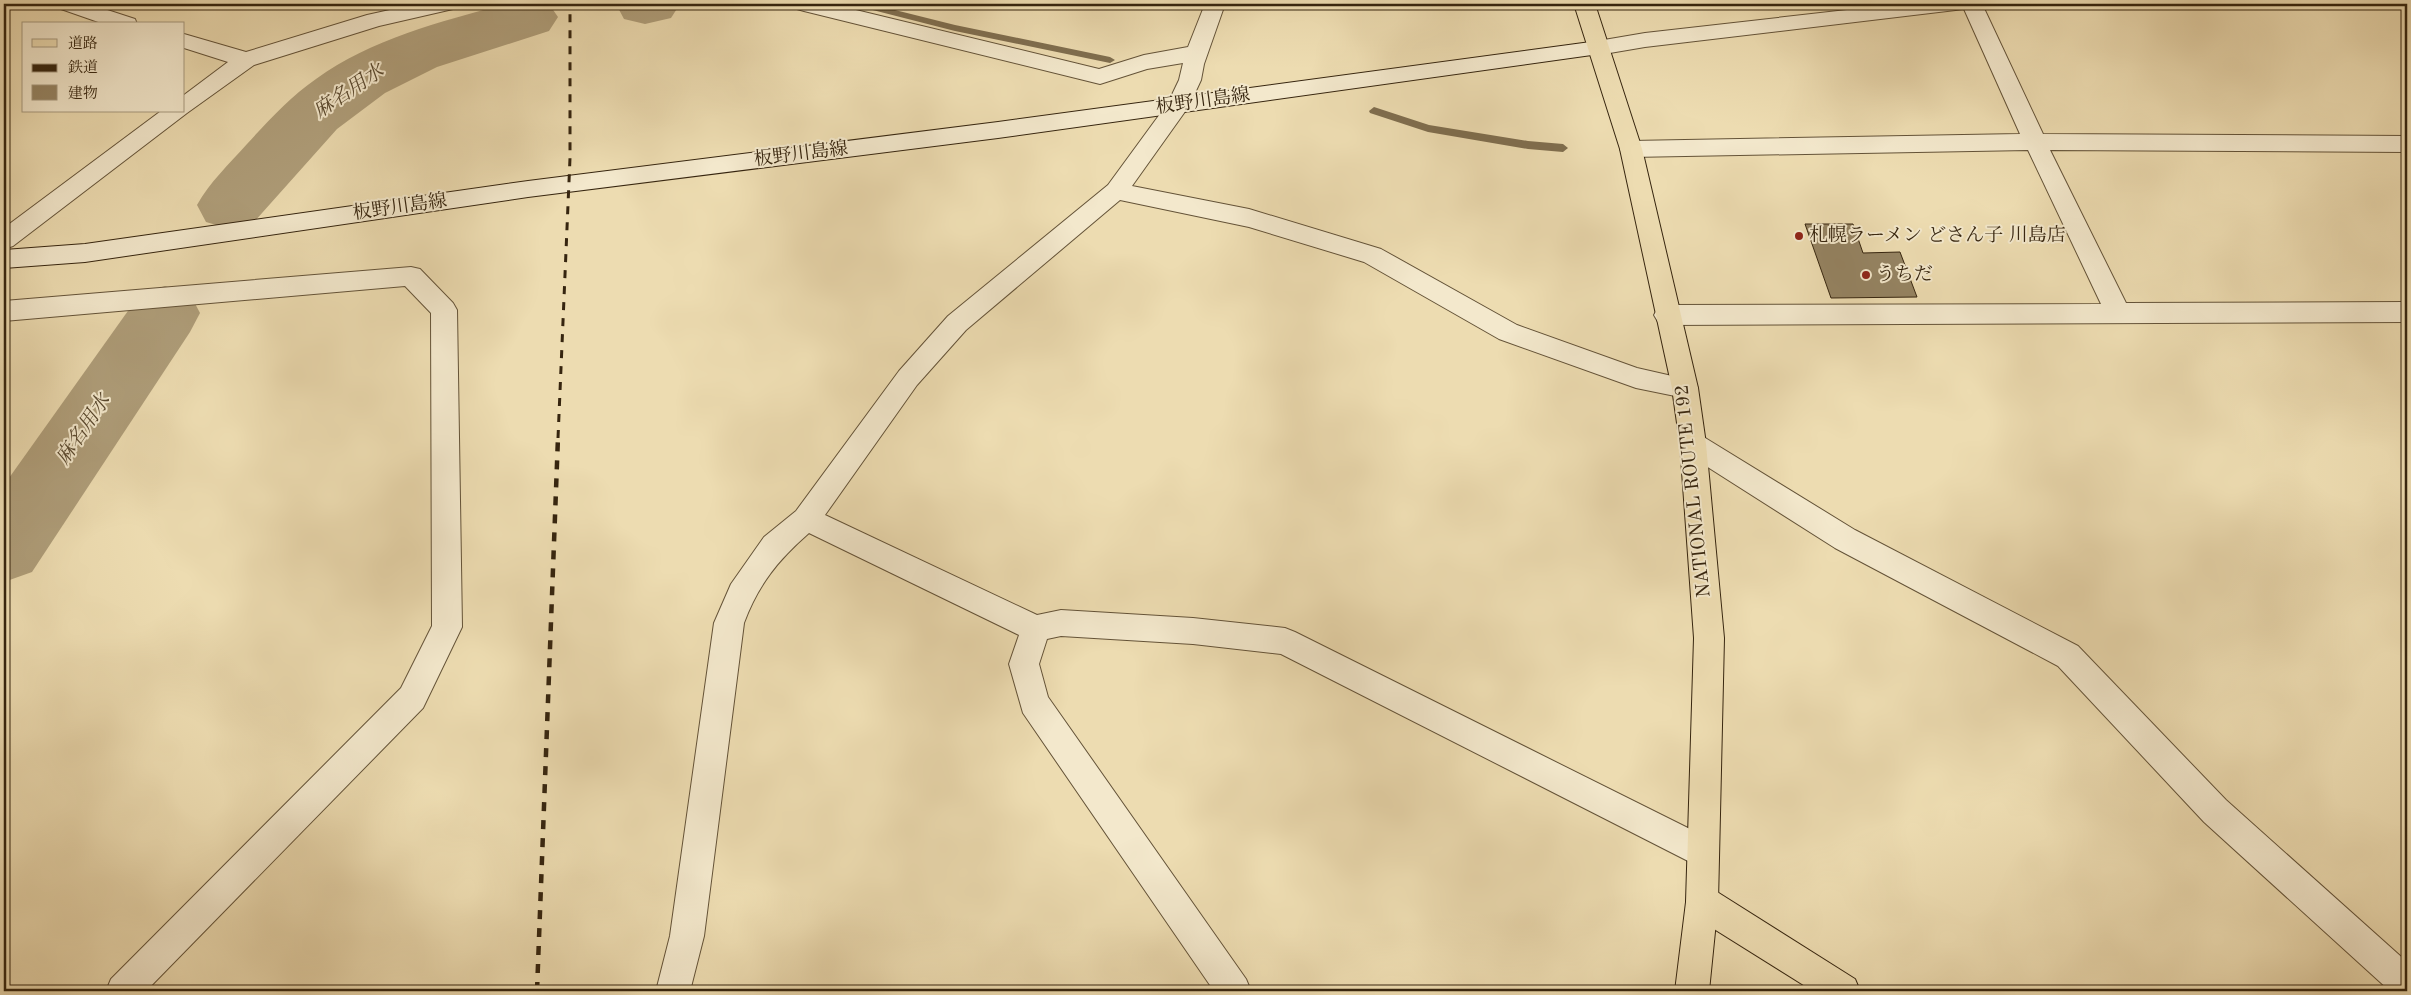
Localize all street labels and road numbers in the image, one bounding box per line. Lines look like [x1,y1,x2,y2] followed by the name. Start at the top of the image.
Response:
[1154,84,1251,118] street label: 板野川島線
[752,138,849,170] street label: 板野川島線
[351,190,448,224] street label: 板野川島線
[1673,384,1715,598] street label: NATIONAL ROUTE 192

